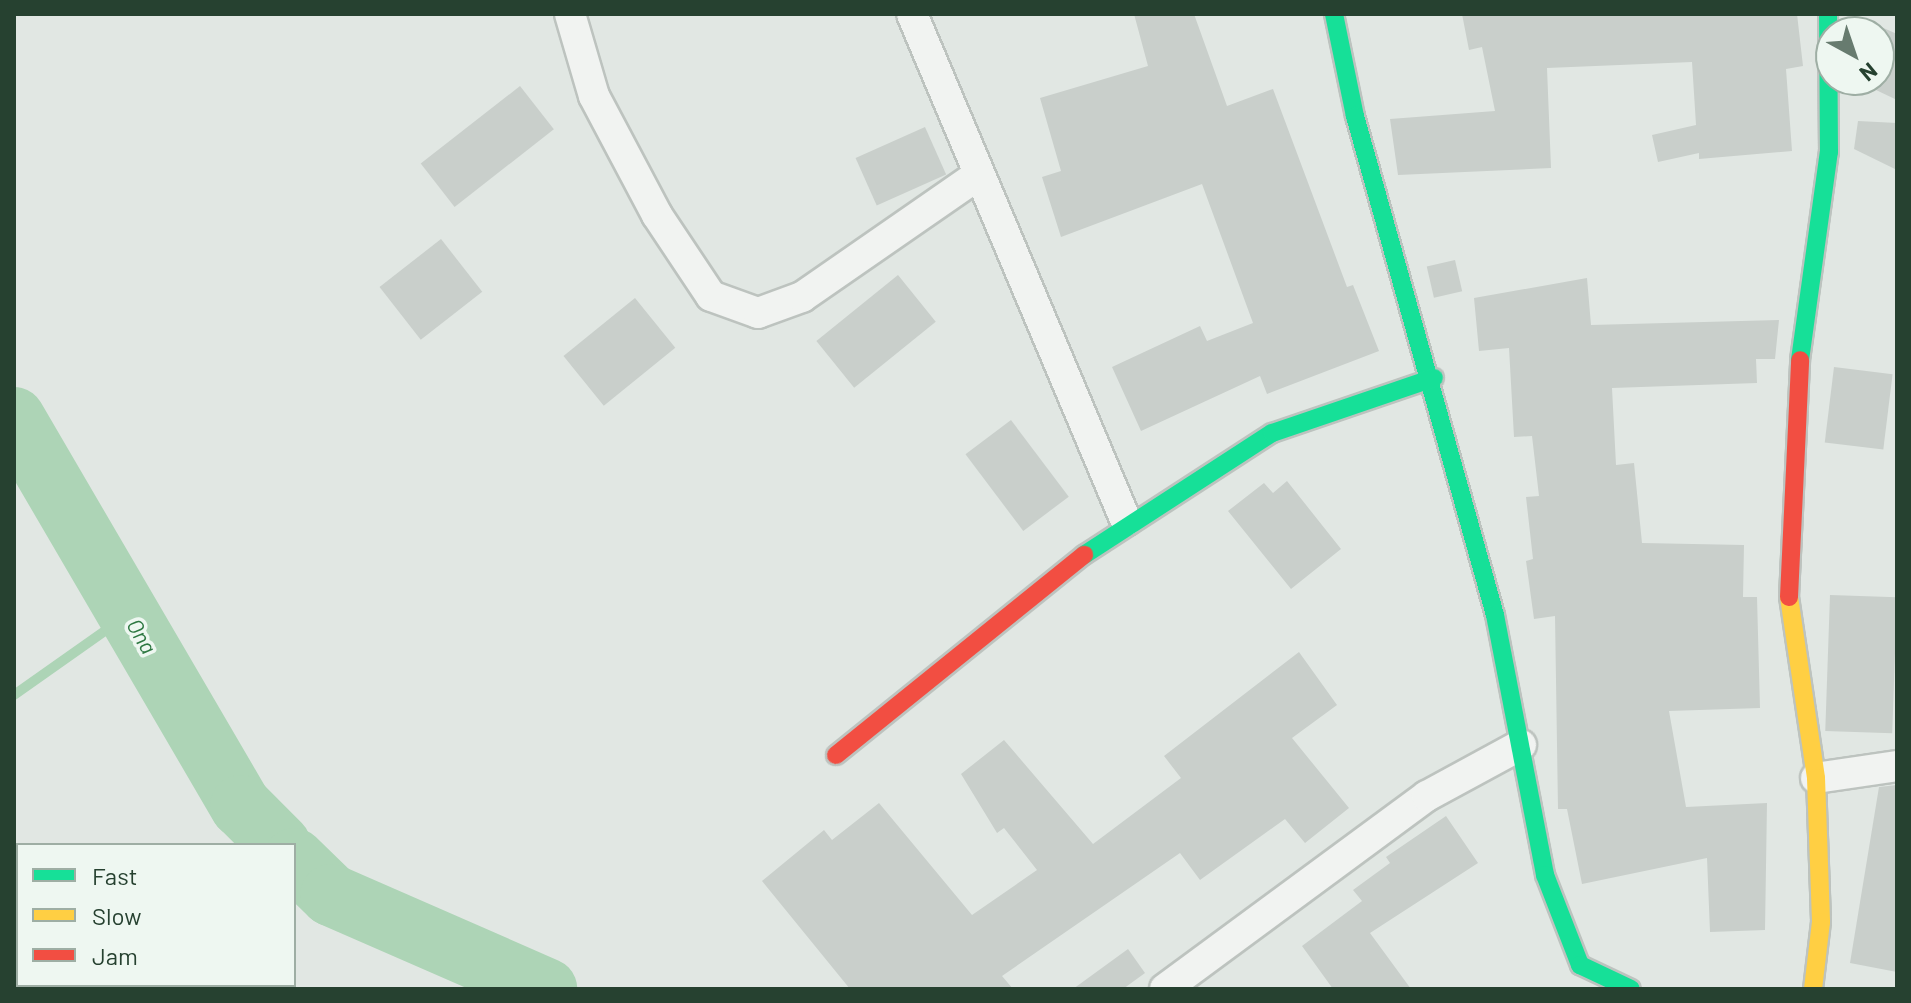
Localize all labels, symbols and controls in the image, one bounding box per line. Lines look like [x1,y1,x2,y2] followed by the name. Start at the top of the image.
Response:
[1815,16,1895,96] north arrow
[1855,58,1883,88] text: N
[121,614,163,658] water label: Ona
[16,843,296,987] legend
[92,861,137,890] text: Fast
[92,901,141,930] text: Slow
[92,941,138,970] text: Jam

